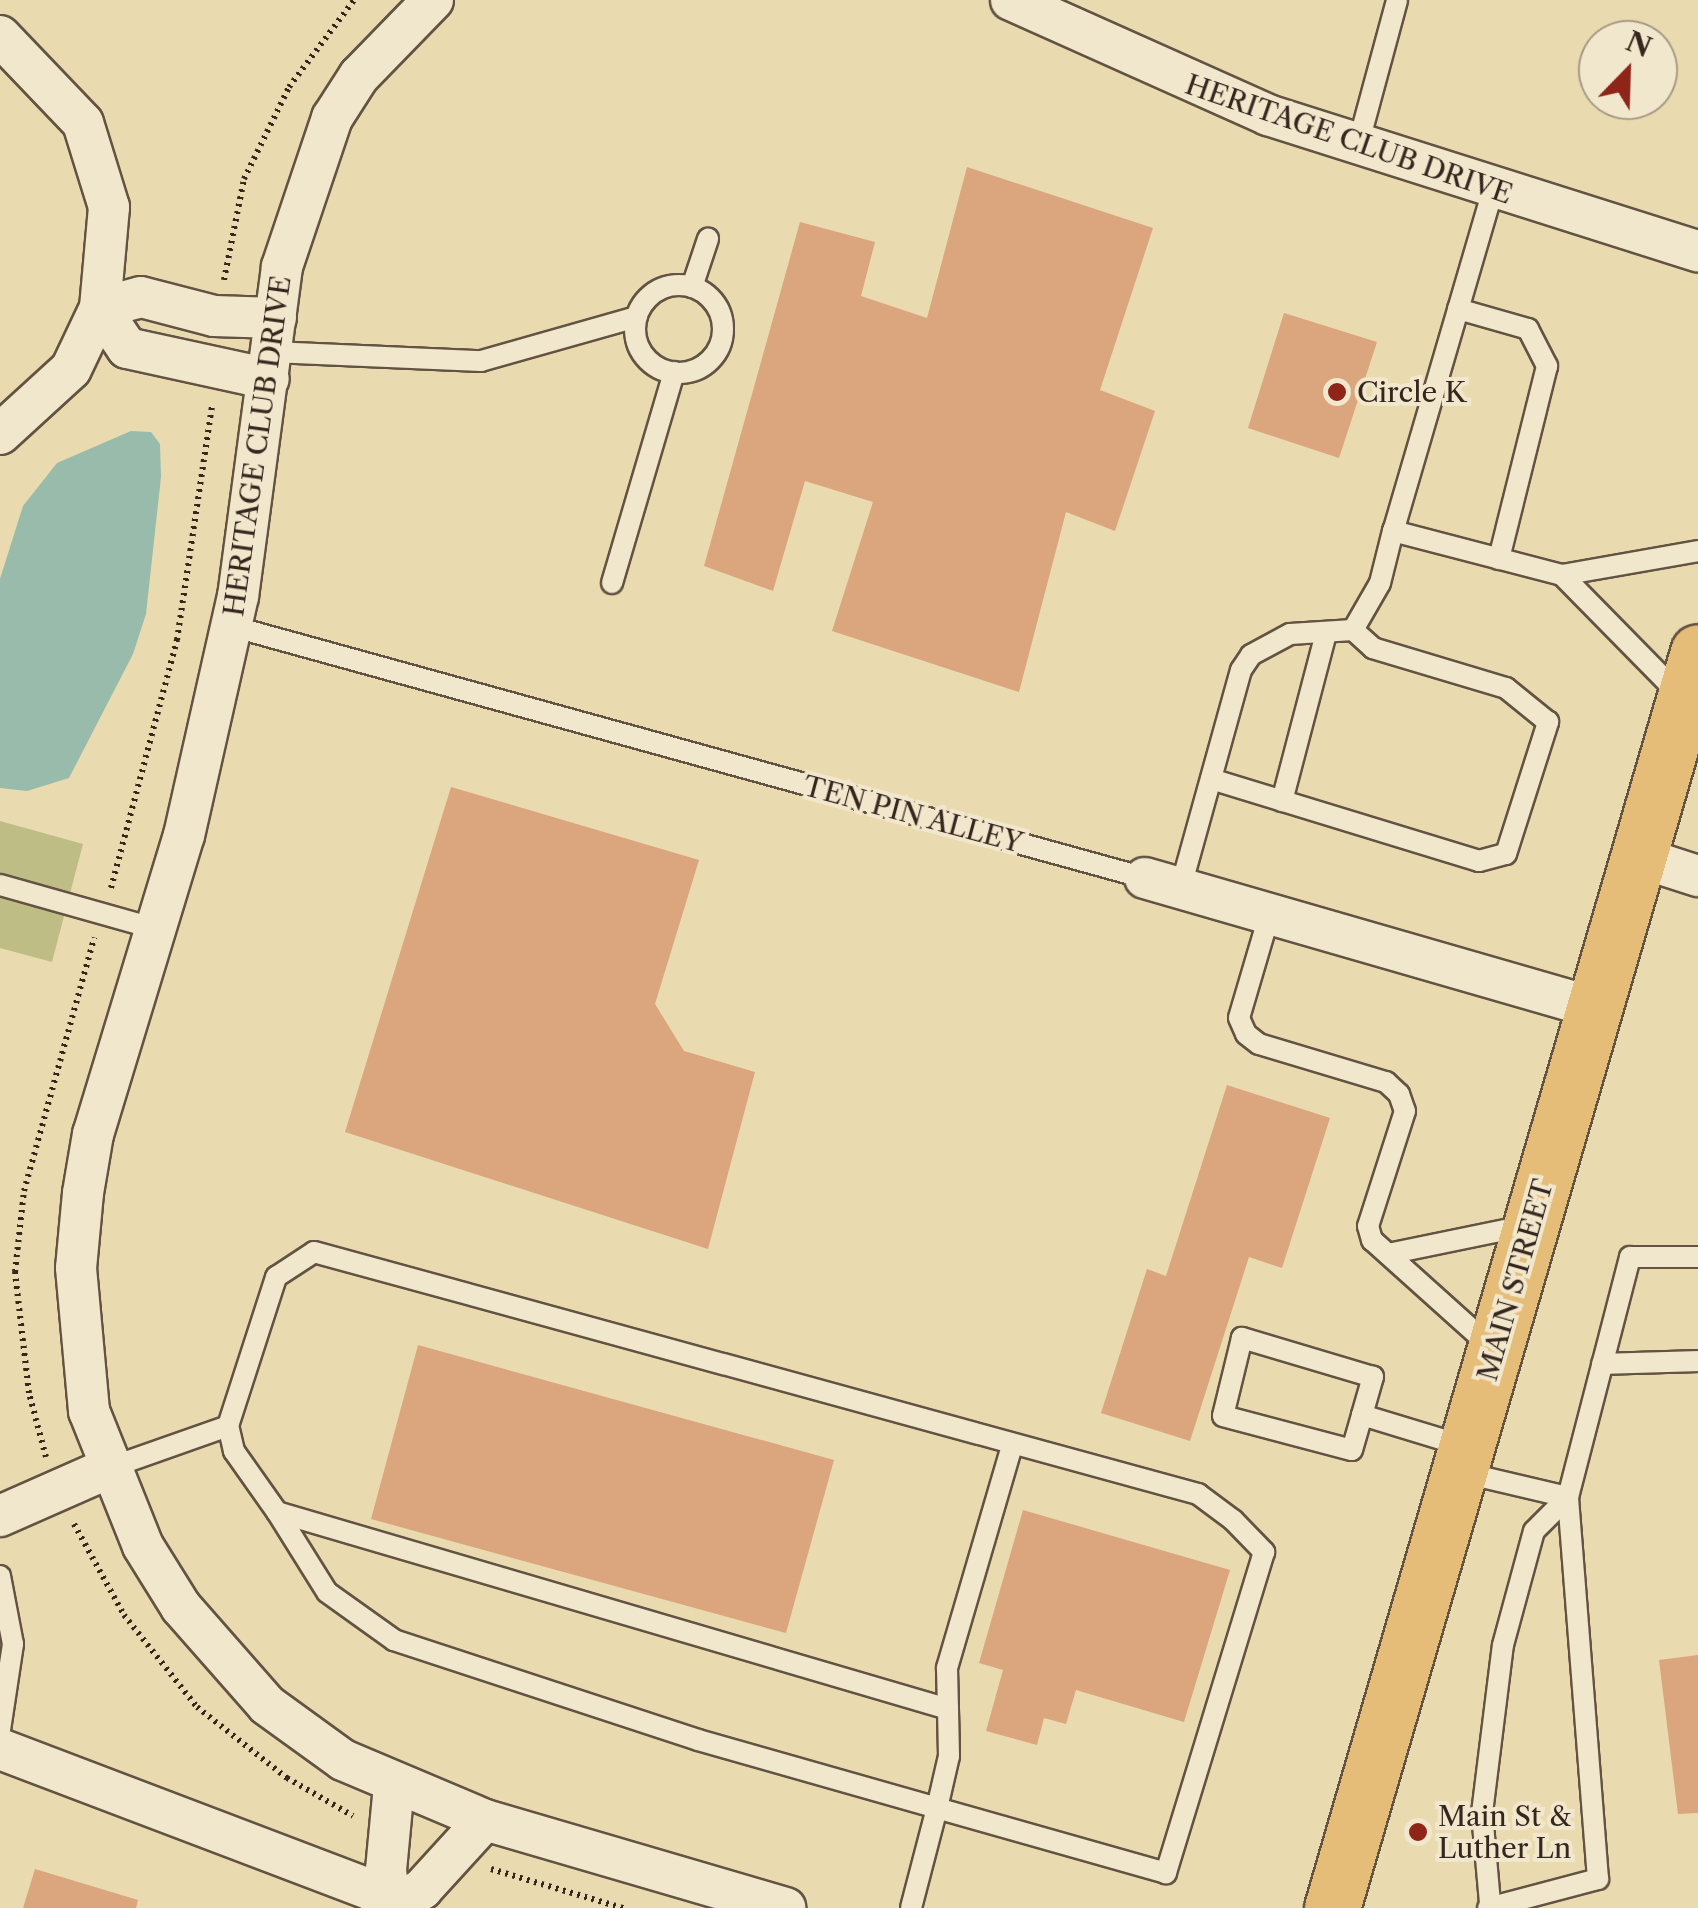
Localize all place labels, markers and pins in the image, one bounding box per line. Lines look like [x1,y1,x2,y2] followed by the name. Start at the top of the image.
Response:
[1357,375,1466,409] place label: Circle K
[1326,381,1348,403] marker: Circle K
[1438,1799,1572,1865] place label: Main St & Luther Ln
[1407,1821,1429,1843] marker: Main St & Luther Ln

